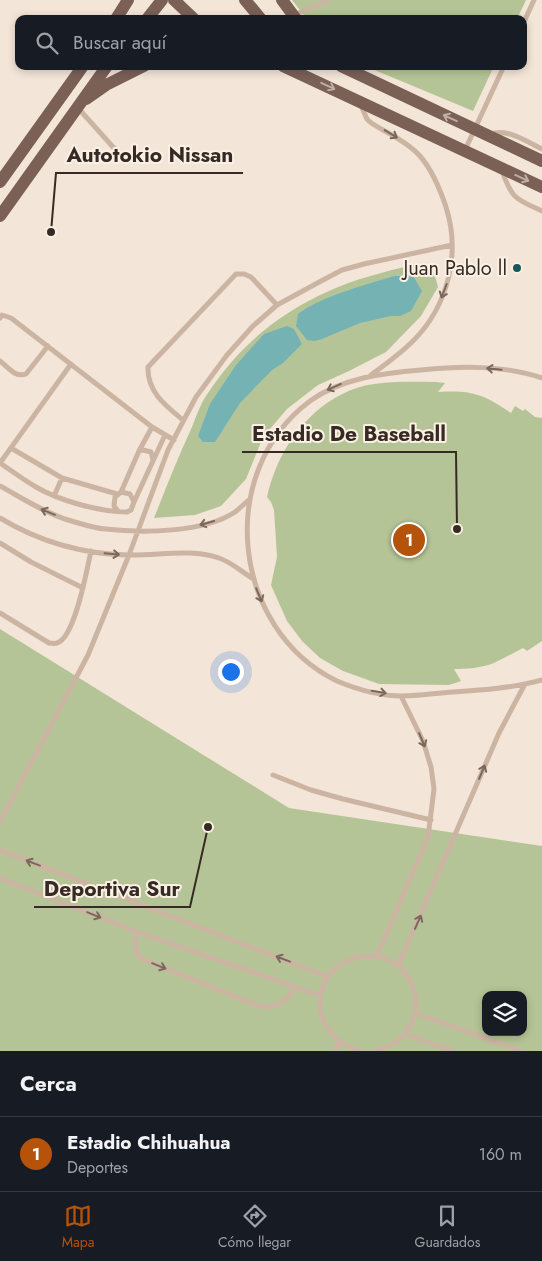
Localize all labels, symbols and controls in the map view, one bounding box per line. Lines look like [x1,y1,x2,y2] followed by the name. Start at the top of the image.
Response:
[15,15,527,70] search box
[33,29,61,57] icon: search
[73,29,167,56] text: Buscar aquí
[320,81,335,91] one-way arrow
[443,113,458,122] one-way arrow
[383,130,397,140] one-way arrow
[56,137,243,173] callout: Autotokio Nissan
[66,140,233,170] text: Autotokio Nissan
[514,174,529,183] one-way arrow
[400,254,507,283] place label: Juan Pablo ll
[511,262,523,274] marker: Juan Pablo ll
[439,283,448,298] one-way arrow
[487,364,503,374] one-way arrow
[327,383,342,393] one-way arrow
[242,416,456,452] callout: Estadio De Baseball
[252,419,446,449] text: Estadio De Baseball
[41,506,56,516] one-way arrow
[200,519,216,529] one-way arrow
[393,521,425,559] pin: 1
[103,549,119,559] one-way arrow
[255,587,265,602] one-way arrow
[218,659,244,685] your location
[371,688,387,698] one-way arrow
[418,732,427,747] one-way arrow
[478,765,488,780] one-way arrow
[26,858,41,867] one-way arrow
[34,871,190,907] callout: Deportiva Sur
[44,874,181,904] text: Deportiva Sur
[86,911,101,920] one-way arrow
[414,914,423,929] one-way arrow
[275,954,290,963] one-way arrow
[151,962,166,971] one-way arrow
[482,991,527,1036] map controls
[482,991,527,1036] button: layers
[20,1069,77,1099] text: Cerca
[67,1129,231,1156] text: Estadio Chihuahua
[32,1143,40,1166] text: 1
[479,1143,522,1166] text: 160 m
[67,1156,128,1179] text: Deportes
[62,1202,95,1252] tab: Mapa
[218,1202,291,1252] tab: Cómo llegar
[415,1202,480,1252] tab: Guardados

